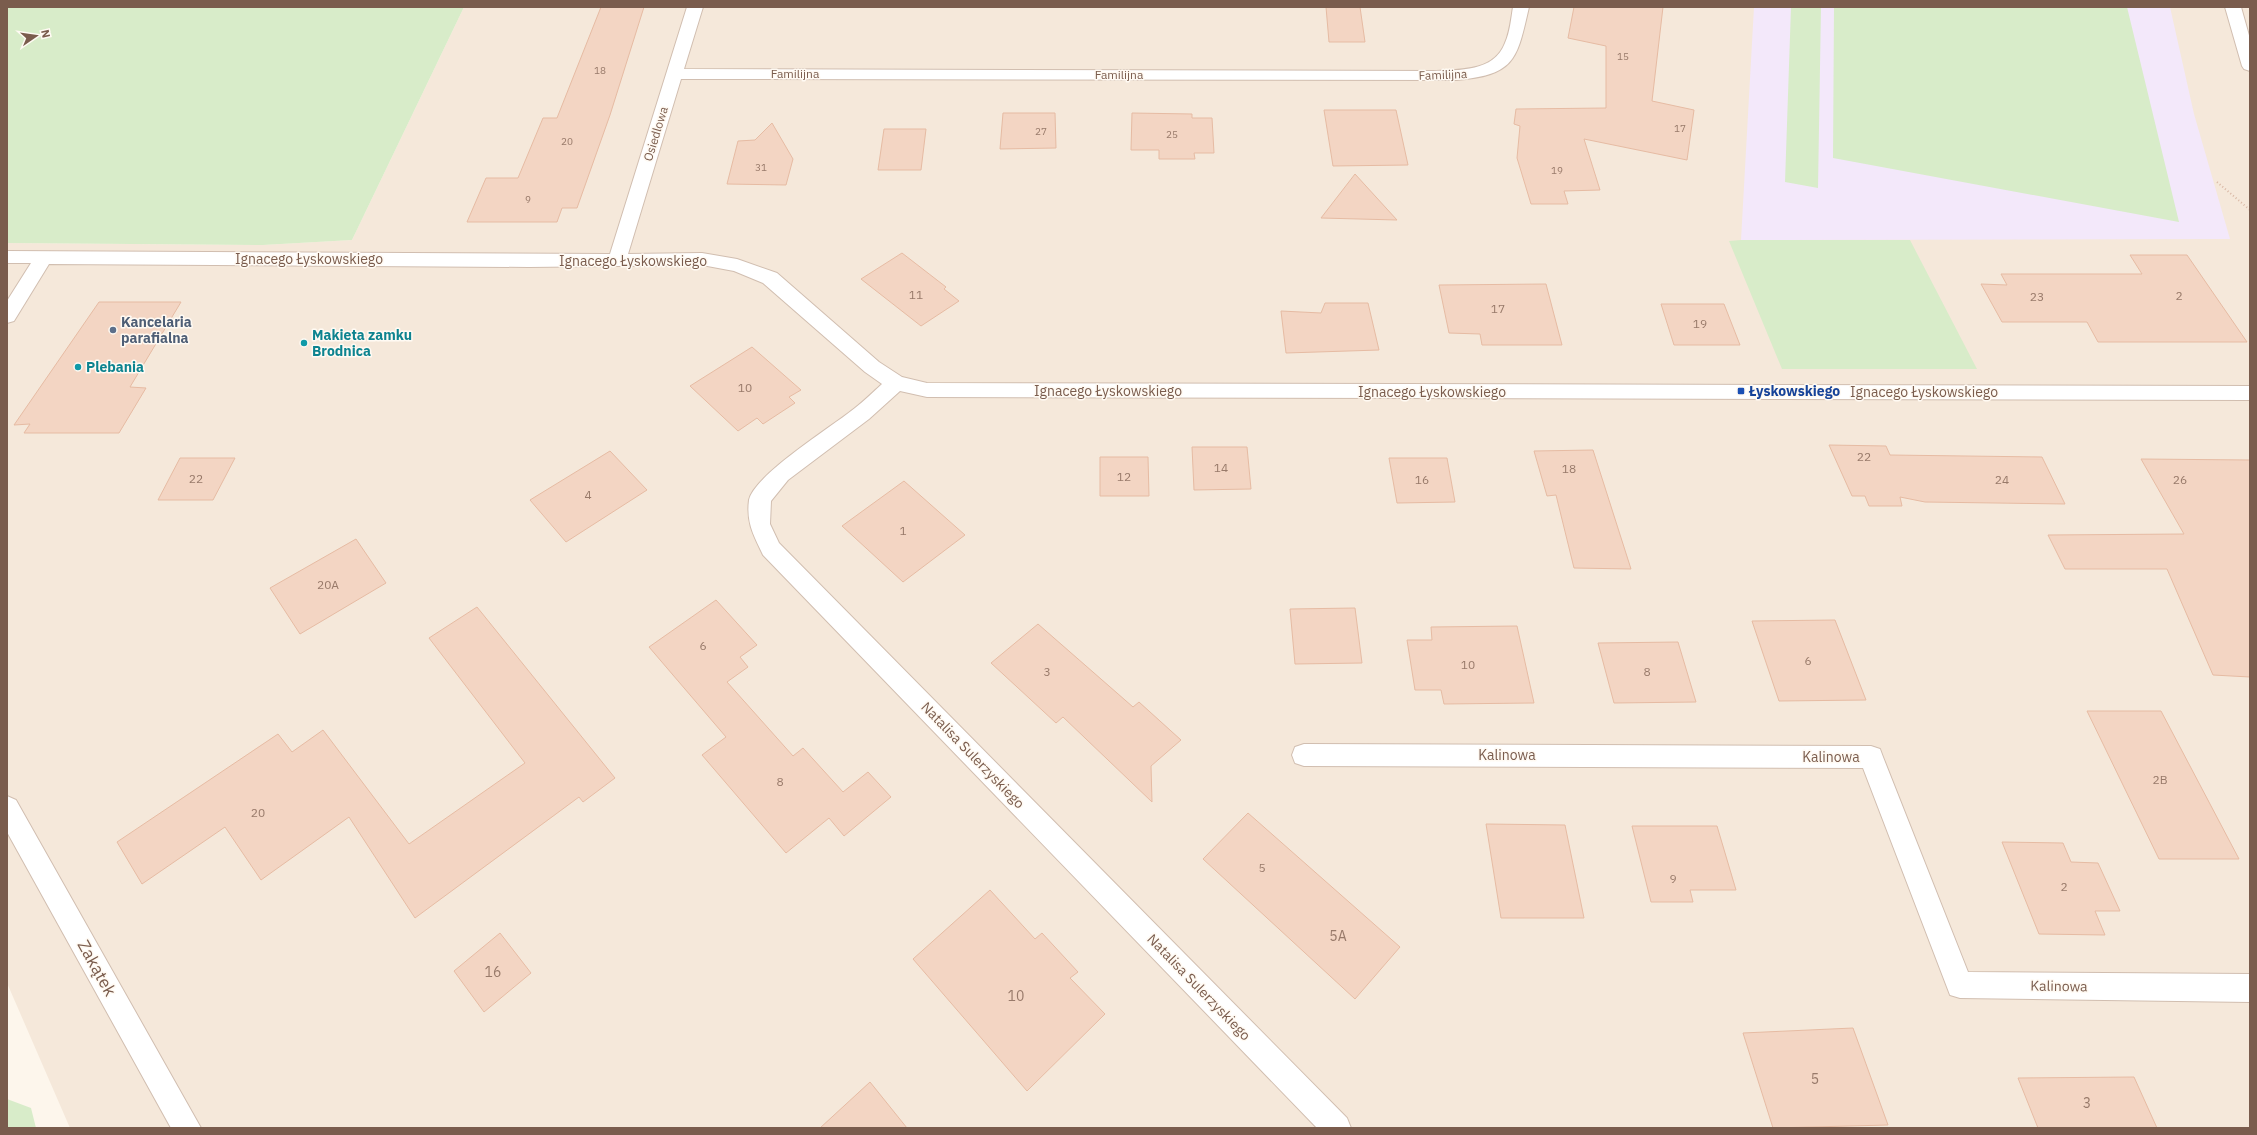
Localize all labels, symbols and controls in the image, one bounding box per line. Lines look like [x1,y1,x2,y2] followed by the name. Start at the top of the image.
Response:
[16,16,56,56] north arrow
[38,28,53,39] text: N
[1617,50,1629,63] house number: 15
[594,64,606,77] house number: 18
[771,66,820,81] street label: Familijna
[1418,66,1468,83] street label: Familijna
[1095,67,1144,82] street label: Familijna
[640,104,671,163] street label: Osiedlowa
[1674,122,1686,135] house number: 17
[1035,125,1047,138] house number: 27
[1166,128,1178,141] house number: 25
[561,135,573,148] house number: 20
[755,161,767,174] house number: 31
[1551,164,1563,177] house number: 19
[525,193,531,206] house number: 9
[235,250,383,268] street label: Ignacego Łyskowskiego
[559,252,707,270] street label: Ignacego Łyskowskiego
[909,287,923,302] house number: 11
[2175,288,2183,303] house number: 2
[2030,289,2044,304] house number: 23
[1491,301,1505,316] house number: 17
[121,313,192,347] place label: Kancelaria parafialna
[1693,316,1707,331] house number: 19
[108,325,118,335] marker: Kancelaria parafialna
[312,326,412,360] place label: Makieta zamku Brodnica
[299,338,309,348] marker: Makieta zamku Brodnica
[86,358,144,376] place label: Plebania
[73,362,83,372] marker: Plebania
[738,380,752,395] house number: 10
[1034,382,1182,400] street label: Ignacego Łyskowskiego
[1748,382,1840,400] place label: Łyskowskiego
[1358,383,1506,401] street label: Ignacego Łyskowskiego
[1850,383,1998,401] street label: Ignacego Łyskowskiego
[1736,386,1746,396] marker: Łyskowskiego
[1857,449,1871,464] house number: 22
[1214,460,1228,475] house number: 14
[1562,461,1576,476] house number: 18
[1117,469,1131,484] house number: 12
[189,471,203,486] house number: 22
[1415,472,1429,487] house number: 16
[1995,472,2009,487] house number: 24
[2173,472,2187,487] house number: 26
[584,487,592,502] house number: 4
[899,523,907,538] house number: 1
[317,577,339,592] house number: 20A
[699,638,707,653] house number: 6
[1804,653,1812,668] house number: 6
[1461,657,1475,672] house number: 10
[1043,664,1051,679] house number: 3
[1643,664,1651,679] house number: 8
[917,698,1029,812] street label: Natalisa Sulerzyskiego
[1478,746,1536,764] street label: Kalinowa
[1802,748,1860,766] street label: Kalinowa
[2152,772,2168,787] house number: 2B
[776,774,784,789] house number: 8
[251,805,265,820] house number: 20
[1258,860,1266,875] house number: 5
[1669,871,1677,886] house number: 9
[2060,879,2068,894] house number: 2
[1329,927,1347,945] house number: 5A
[1143,930,1255,1044] street label: Natalisa Sulerzyskiego
[73,936,121,1000] street label: Zakątek
[485,963,501,981] house number: 16
[2030,977,2088,996] street label: Kalinowa
[1008,987,1024,1005] house number: 10
[1811,1070,1819,1088] house number: 5
[2083,1094,2091,1112] house number: 3

